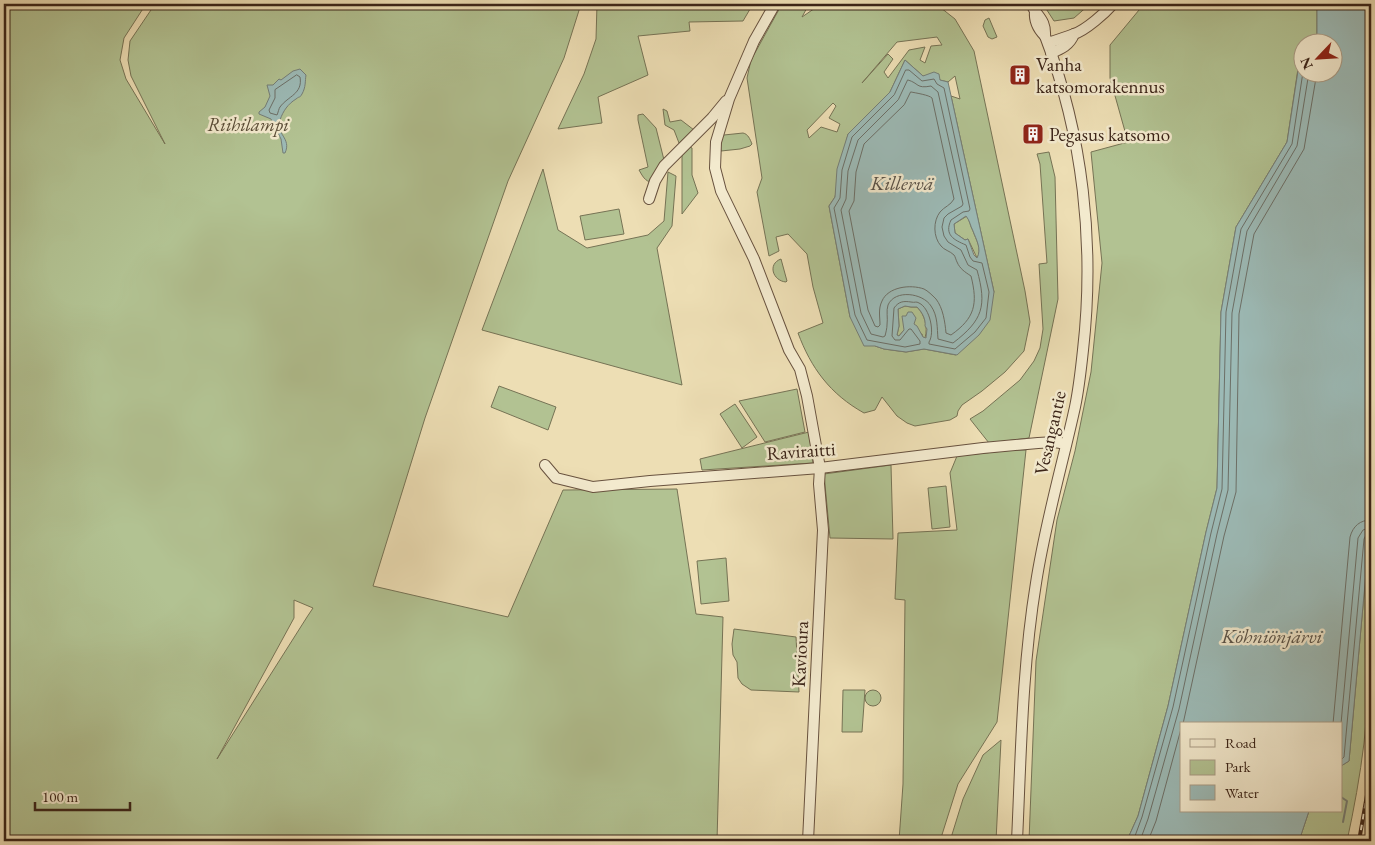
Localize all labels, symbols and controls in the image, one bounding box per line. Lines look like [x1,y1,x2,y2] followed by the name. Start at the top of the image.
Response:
[1292,32,1342,82] north arrow
[1036,52,1165,99] place label: Vanha katsomorakennus
[1295,54,1317,72] text: N
[1008,63,1032,87] building icon: Vanha katsomorakennus
[207,112,290,137] park label: Riihilampi
[1021,122,1045,146] building icon: Pegasus katsomo
[1049,122,1170,147] place label: Pegasus katsomo
[870,170,935,196] water label: Killervä
[1028,388,1072,478] street label: Vesangantie
[766,436,837,466] street label: Raviraitti
[786,620,814,688] street label: Kavioura
[1221,623,1324,649] water label: Köhniönjärvi
[1180,722,1342,812] legend
[1225,733,1257,752] text: Road
[1225,757,1252,776] text: Park
[35,780,130,812] scale bar
[1225,783,1259,802] text: Water
[42,787,79,806] text: 100 m

